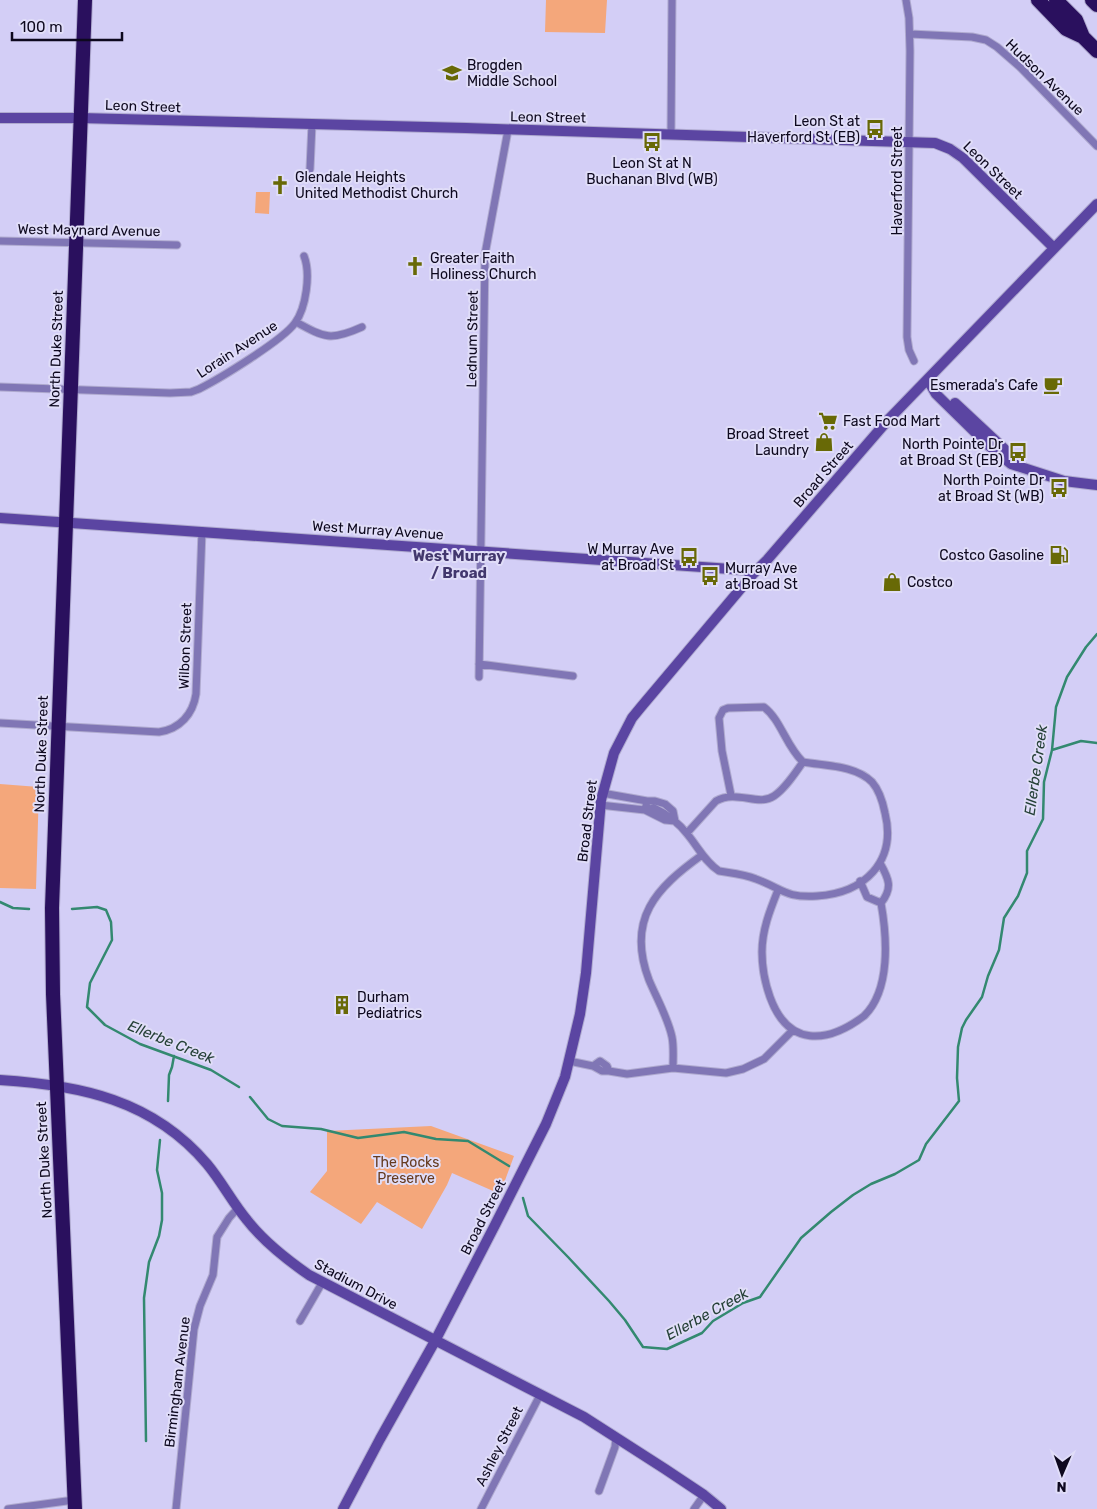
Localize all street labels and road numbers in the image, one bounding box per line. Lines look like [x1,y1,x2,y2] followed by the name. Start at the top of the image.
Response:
[1002,36,1088,119] street label: Hudson Avenue
[105,97,182,116] street label: Leon Street
[510,108,587,127] street label: Leon Street
[889,126,906,235] street label: Haverford Street
[959,138,1026,203] street label: Leon Street
[17,221,161,240] street label: West Maynard Avenue
[46,290,67,408] street label: North Duke Street
[463,290,482,388] street label: Lednum Street
[194,317,281,382] street label: Lorain Avenue
[790,437,857,511] street label: Broad Street
[312,517,444,544] street label: West Murray Avenue
[175,602,196,690] street label: Wilbon Street
[31,695,52,813] street label: North Duke Street
[574,779,601,863] street label: Broad Street
[33,1100,56,1219] street label: North Duke Street
[457,1176,510,1258] street label: Broad Street
[311,1255,400,1314] street label: Stadium Drive
[161,1316,194,1448] street label: Birmingham Avenue
[472,1403,527,1489] street label: Ashley Street

